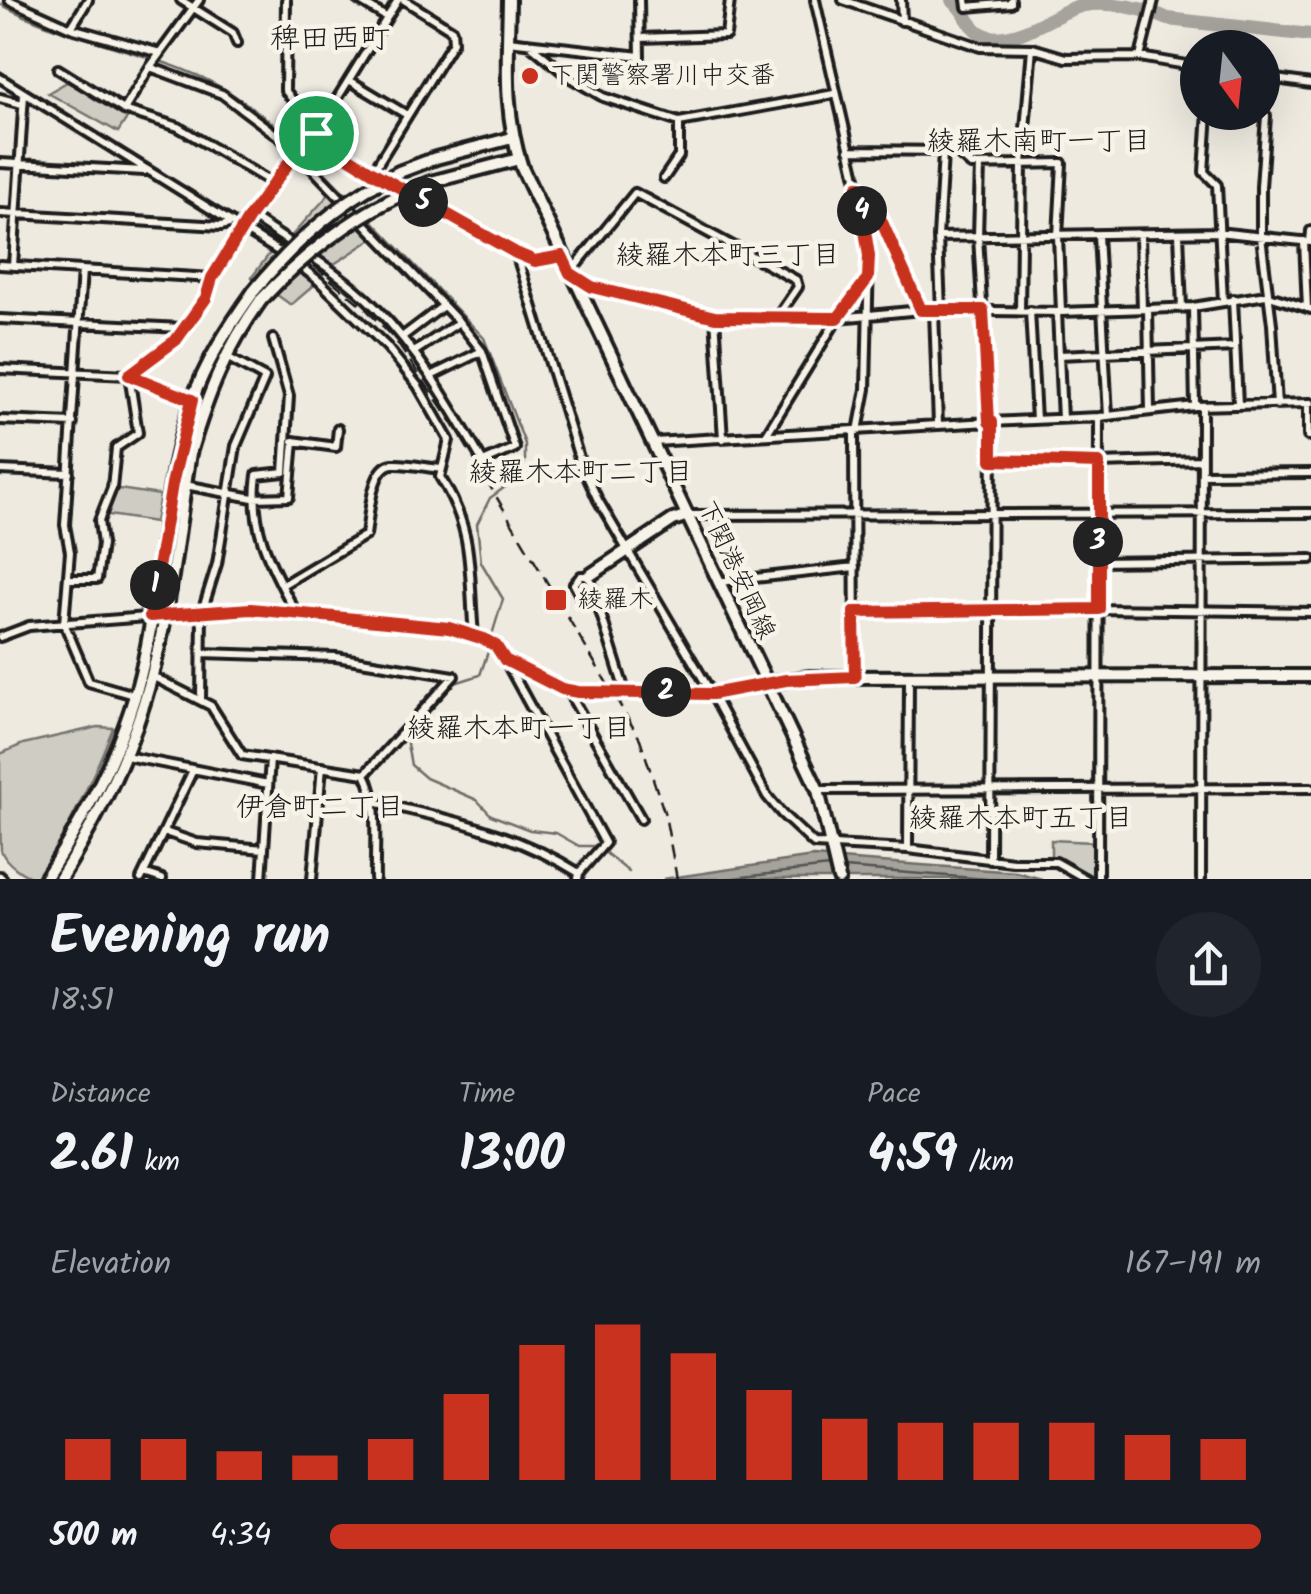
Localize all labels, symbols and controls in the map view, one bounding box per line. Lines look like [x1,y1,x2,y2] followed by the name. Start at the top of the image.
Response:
[270,16,390,64] district label: 稗田西町
[1180,30,1280,130] north arrow
[1180,30,1280,130] map controls
[550,56,775,96] place label: 下関警察署川中交番
[519,65,541,87] marker: 下関警察署川中交番
[274,91,359,176] pin
[289,106,344,161] icon: arrive
[927,120,1151,165] district label: 綾羅木南町一丁目
[398,177,448,227] pin: 5
[416,179,430,224] text: 5
[837,186,887,236] pin: 4
[854,188,870,233] text: 4
[616,234,840,279] district label: 綾羅木本町三丁目
[469,451,693,496] district label: 綾羅木本町二丁目
[686,494,786,646] street label: 下関港安岡線
[1073,517,1123,567] pin: 3
[1090,519,1106,564] text: 3
[130,560,180,610] pin: 1
[151,562,159,607] text: 1
[578,580,653,620] place label: 綾羅木
[543,587,569,613] marker: 綾羅木
[641,667,691,717] pin: 2
[658,669,674,714] text: 2
[407,707,631,752] district label: 綾羅木本町一丁目
[236,786,404,831] district label: 伊倉町二丁目
[909,797,1133,842] district label: 綾羅木本町五丁目
[50,895,330,982] text: Evening run
[1156,912,1261,1017] button: share
[50,976,114,1027] text: 18:51
[50,1072,151,1117] text: Distance
[459,1072,515,1117] text: Time
[867,1072,921,1117] text: Pace
[50,1117,133,1197] text: 2.61
[459,1117,565,1197] text: 13:00
[867,1117,957,1197] text: 4:59
[133,1140,180,1185] text: km
[957,1140,1014,1185] text: /km
[50,1239,171,1290] text: Elevation
[1125,1239,1261,1290] text: 167–191 m
[50,1511,138,1562] text: 500 m
[210,1511,271,1562] text: 4:34

